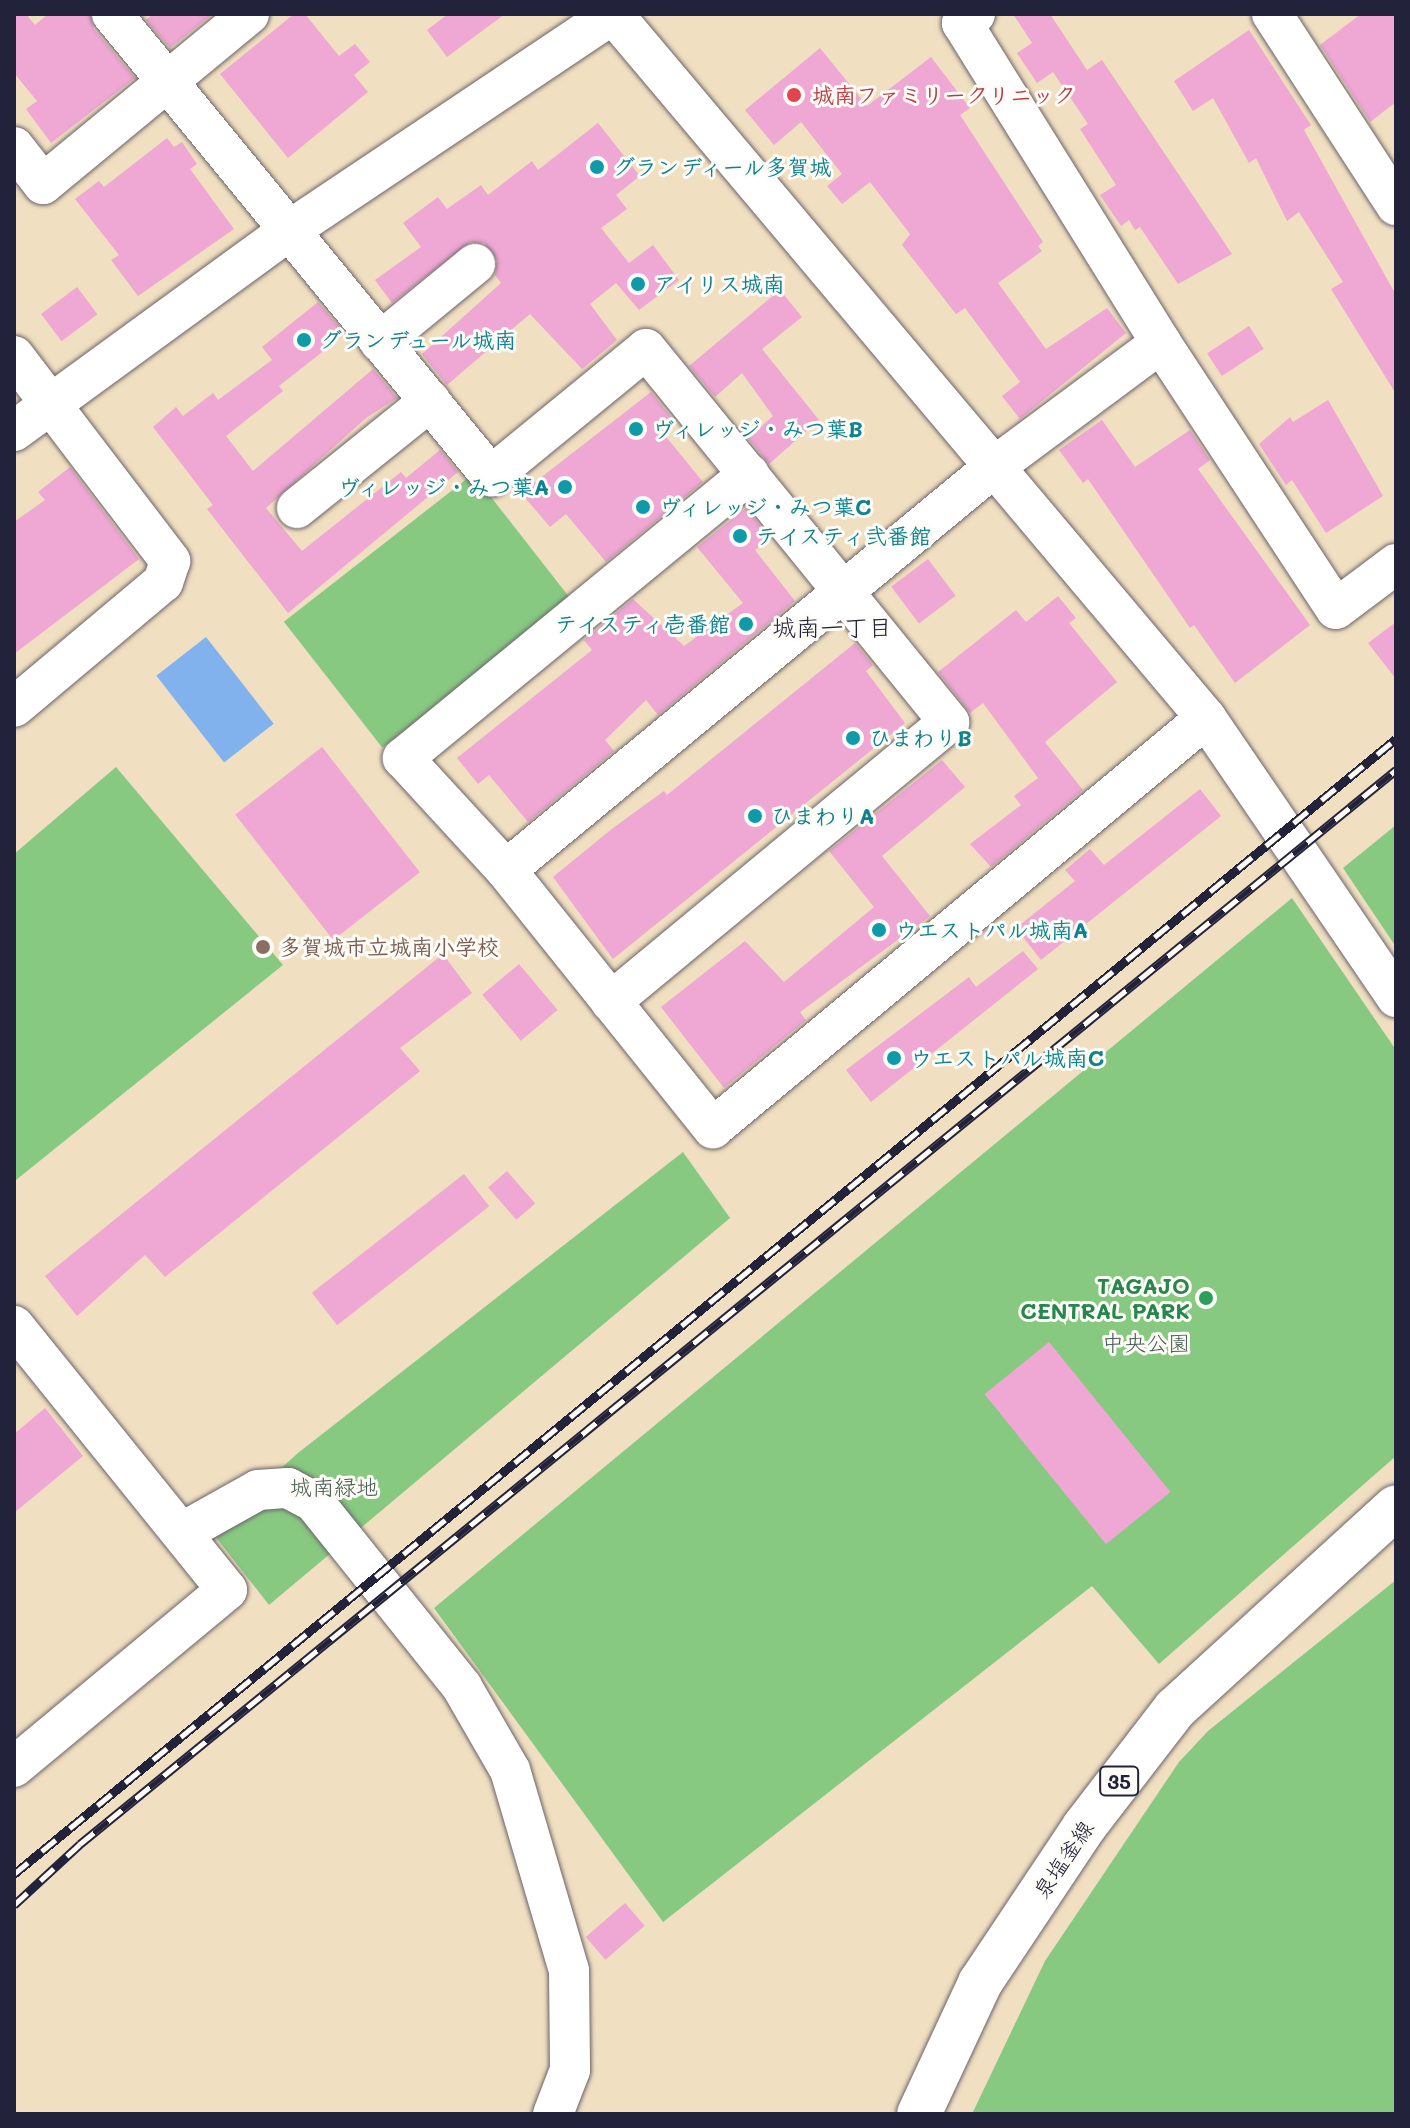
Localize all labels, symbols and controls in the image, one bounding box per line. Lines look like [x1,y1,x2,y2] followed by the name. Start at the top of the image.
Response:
[812,82,1076,108] place label: 城南ファミリークリニック
[783,84,805,106] marker: 城南ファミリークリニック
[613,154,833,180] place label: グランディール多賀城
[588,158,606,176] marker: グランディール多賀城
[654,271,786,297] place label: アイリス城南
[629,275,647,293] marker: アイリス城南
[320,327,518,353] place label: グランデュール城南
[295,331,313,349] marker: グランデュール城南
[652,416,865,442] place label: ヴィレッジ・みつ葉B
[627,420,645,438] marker: ヴィレッジ・みつ葉B
[336,474,549,500] place label: ヴィレッジ・みつ葉A
[556,478,574,496] marker: ヴィレッジ・みつ葉A
[659,494,873,520] place label: ヴィレッジ・みつ葉C
[634,498,652,516] marker: ヴィレッジ・みつ葉C
[756,523,932,549] place label: テイスティ弐番館
[731,527,749,545] marker: テイスティ弐番館
[554,611,730,637] place label: テイスティ壱番館
[772,613,892,641] district label: 城南一丁目
[737,615,755,633] marker: テイスティ壱番館
[869,725,972,751] place label: ひまわりB
[844,729,862,747] marker: ひまわりB
[771,803,874,829] place label: ひまわりA
[746,807,764,825] marker: ひまわりA
[895,917,1086,943] place label: ウエストパル城南A
[870,921,888,939] marker: ウエストパル城南A
[279,934,499,960] place label: 多賀城市立城南小学校
[254,938,272,956] marker: 多賀城市立城南小学校
[910,1045,1102,1071] place label: ウエストパル城南C
[885,1049,903,1067] marker: ウエストパル城南C
[1020,1272,1190,1324] place label: TAGAJO CENTRAL PARK
[1197,1289,1215,1307] marker: TAGAJO CENTRAL PARK
[1102,1330,1190,1356] park label: 中央公園
[290,1474,378,1500] park label: 城南緑地
[1099,1765,1139,1797] road number: 35
[1027,1815,1099,1903] street label: 泉塩釜線

